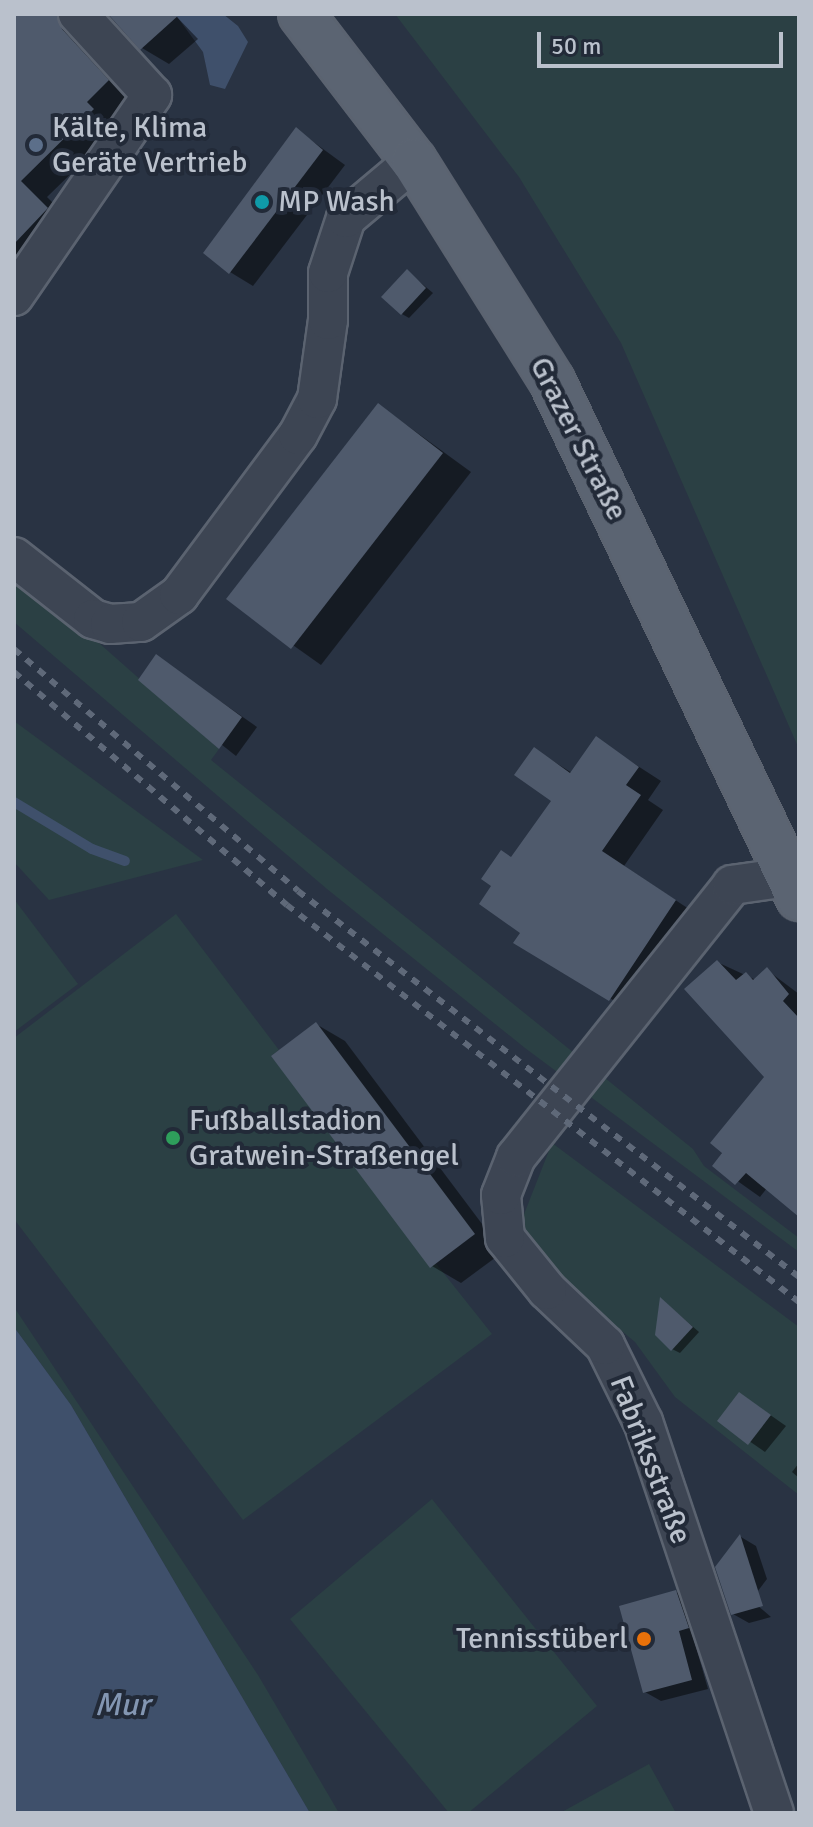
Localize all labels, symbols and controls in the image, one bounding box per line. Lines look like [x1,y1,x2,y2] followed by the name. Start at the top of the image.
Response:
[541,16,787,66] scale bar
[551,31,601,61] text: 50 m
[52,110,247,180] place label: Kälte, Klima Geräte Vertrieb
[27,136,45,154] marker: Kälte, Klima Geräte Vertrieb
[278,184,395,220] place label: MP Wash
[253,193,271,211] marker: MP Wash
[522,352,634,526] street label: Grazer Straße
[189,1103,459,1174] place label: Fußballstadion Gratwein-Straßengel
[164,1129,182,1147] marker: Fußballstadion Gratwein-Straßengel
[601,1371,699,1549] street label: Fabriksstraße
[456,1621,628,1657] place label: Tennisstüberl
[635,1630,653,1648] marker: Tennisstüberl
[94,1686,150,1724] water label: Mur

